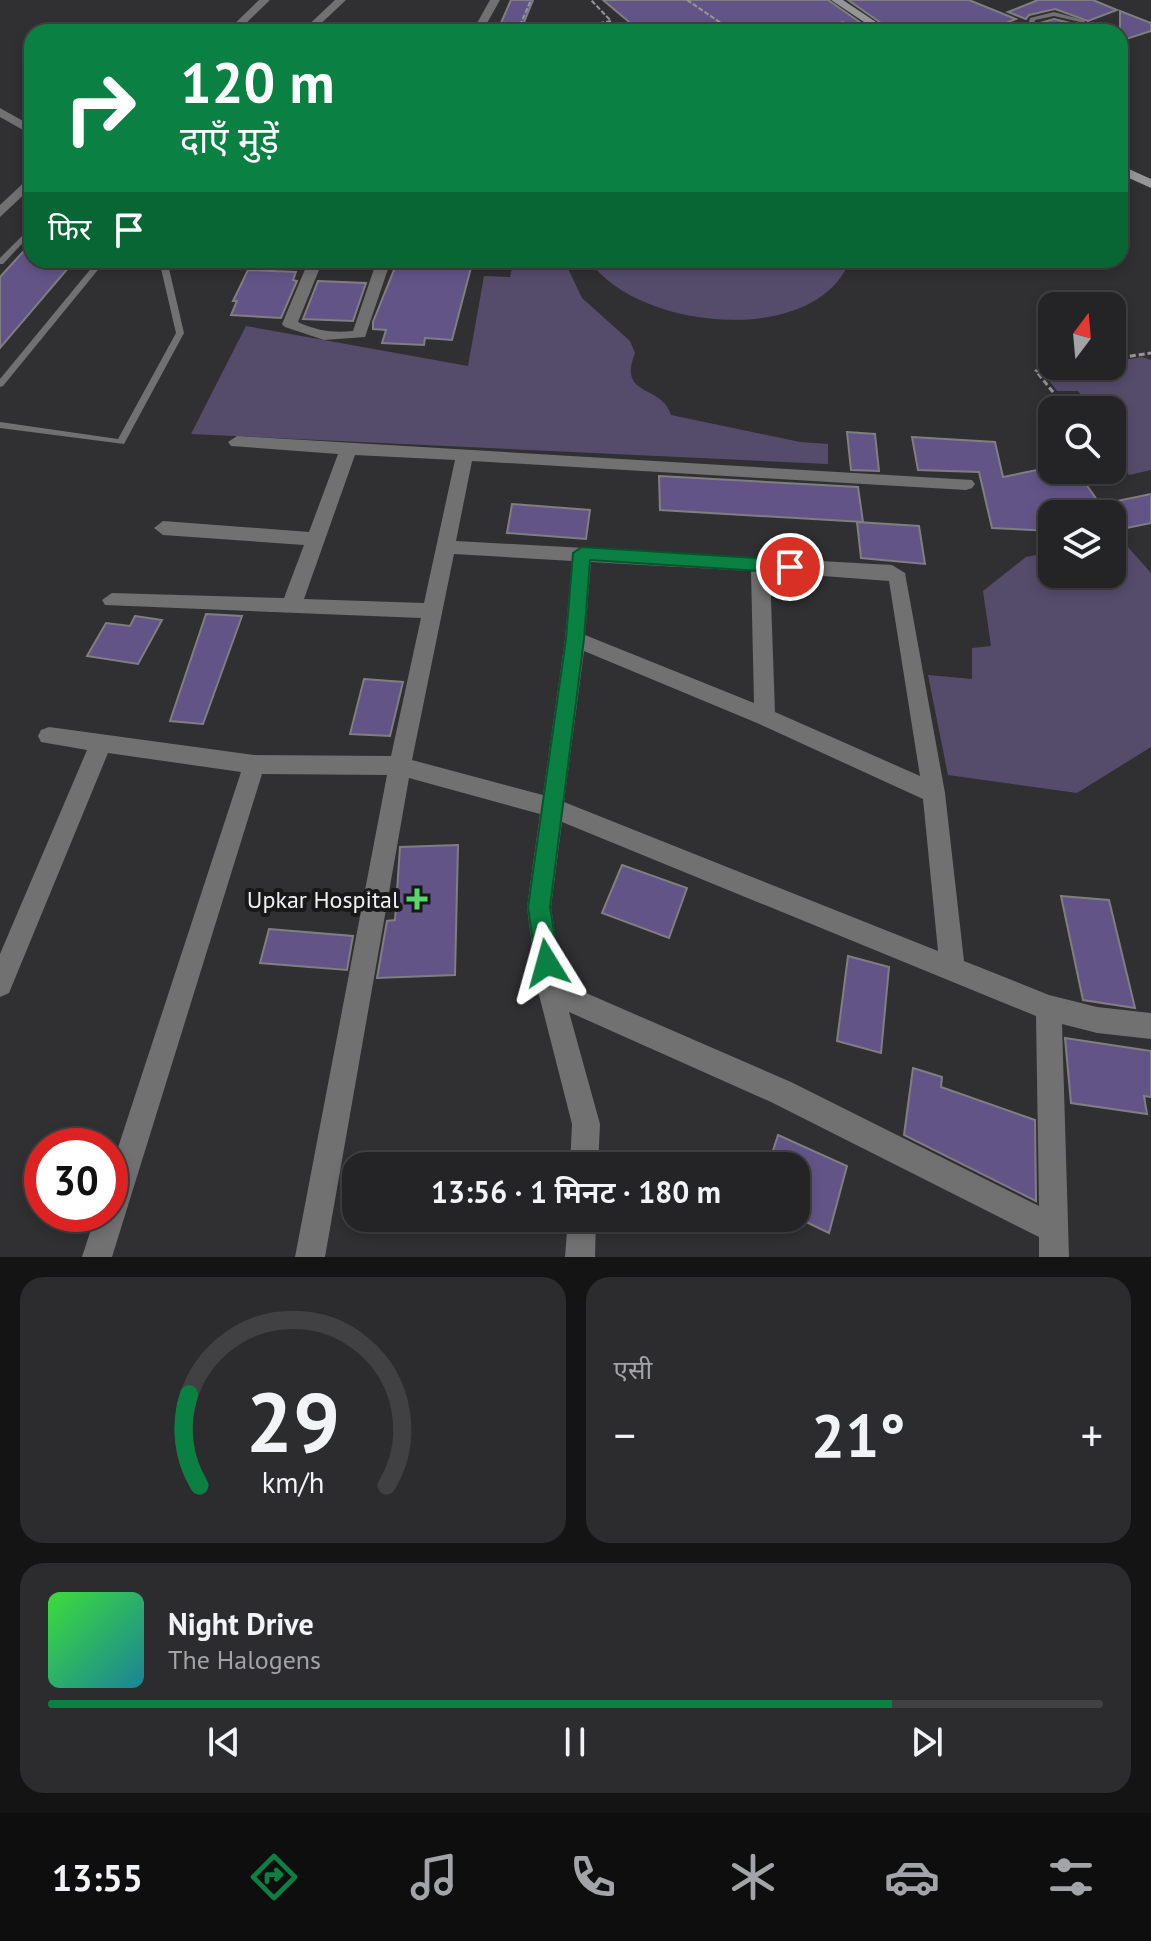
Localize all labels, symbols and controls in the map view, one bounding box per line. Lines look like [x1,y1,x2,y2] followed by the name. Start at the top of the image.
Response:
[180,46,335,118] text: 120 m
[48,56,152,160] icon: right
[180,116,279,163] text: दाएँ मुड़ें
[107,208,151,252] icon: arrive
[48,209,91,248] text: फिर
[1038,292,1126,380] north arrow
[1038,292,1126,588] map controls
[1038,396,1126,484] button: search
[1038,500,1126,588] button: layers
[756,533,824,601] pin
[768,545,812,589] icon: arrive
[247,884,399,915] place label: Upkar Hospital
[406,888,428,910] marker: Upkar Hospital
[505,921,589,1005] position arrow
[24,1128,128,1232] speed limit sign: 30
[431,1172,721,1211] text: 13:56 · 1 मिनट · 180 m
[614,1353,652,1386] text: एसी
[246,1367,340,1475] text: 29
[811,1396,905,1474] text: 21°
[614,1406,636,1463] text: −
[1081,1406,1103,1463] text: +
[261,1464,324,1501] text: km/h
[168,1604,314,1643] text: Night Drive
[168,1643,321,1676] text: The Halogens
[202,1720,246,1764] icon: previous
[553,1720,597,1764] icon: pause
[905,1720,949,1764] icon: next
[246,1849,302,1905] icon: directions
[406,1849,462,1905] icon: music
[565,1849,621,1905] icon: phone
[725,1849,781,1905] icon: climate
[884,1849,940,1905] icon: car
[1043,1849,1099,1905] icon: filters
[52,1854,143,1901] text: 13:55

